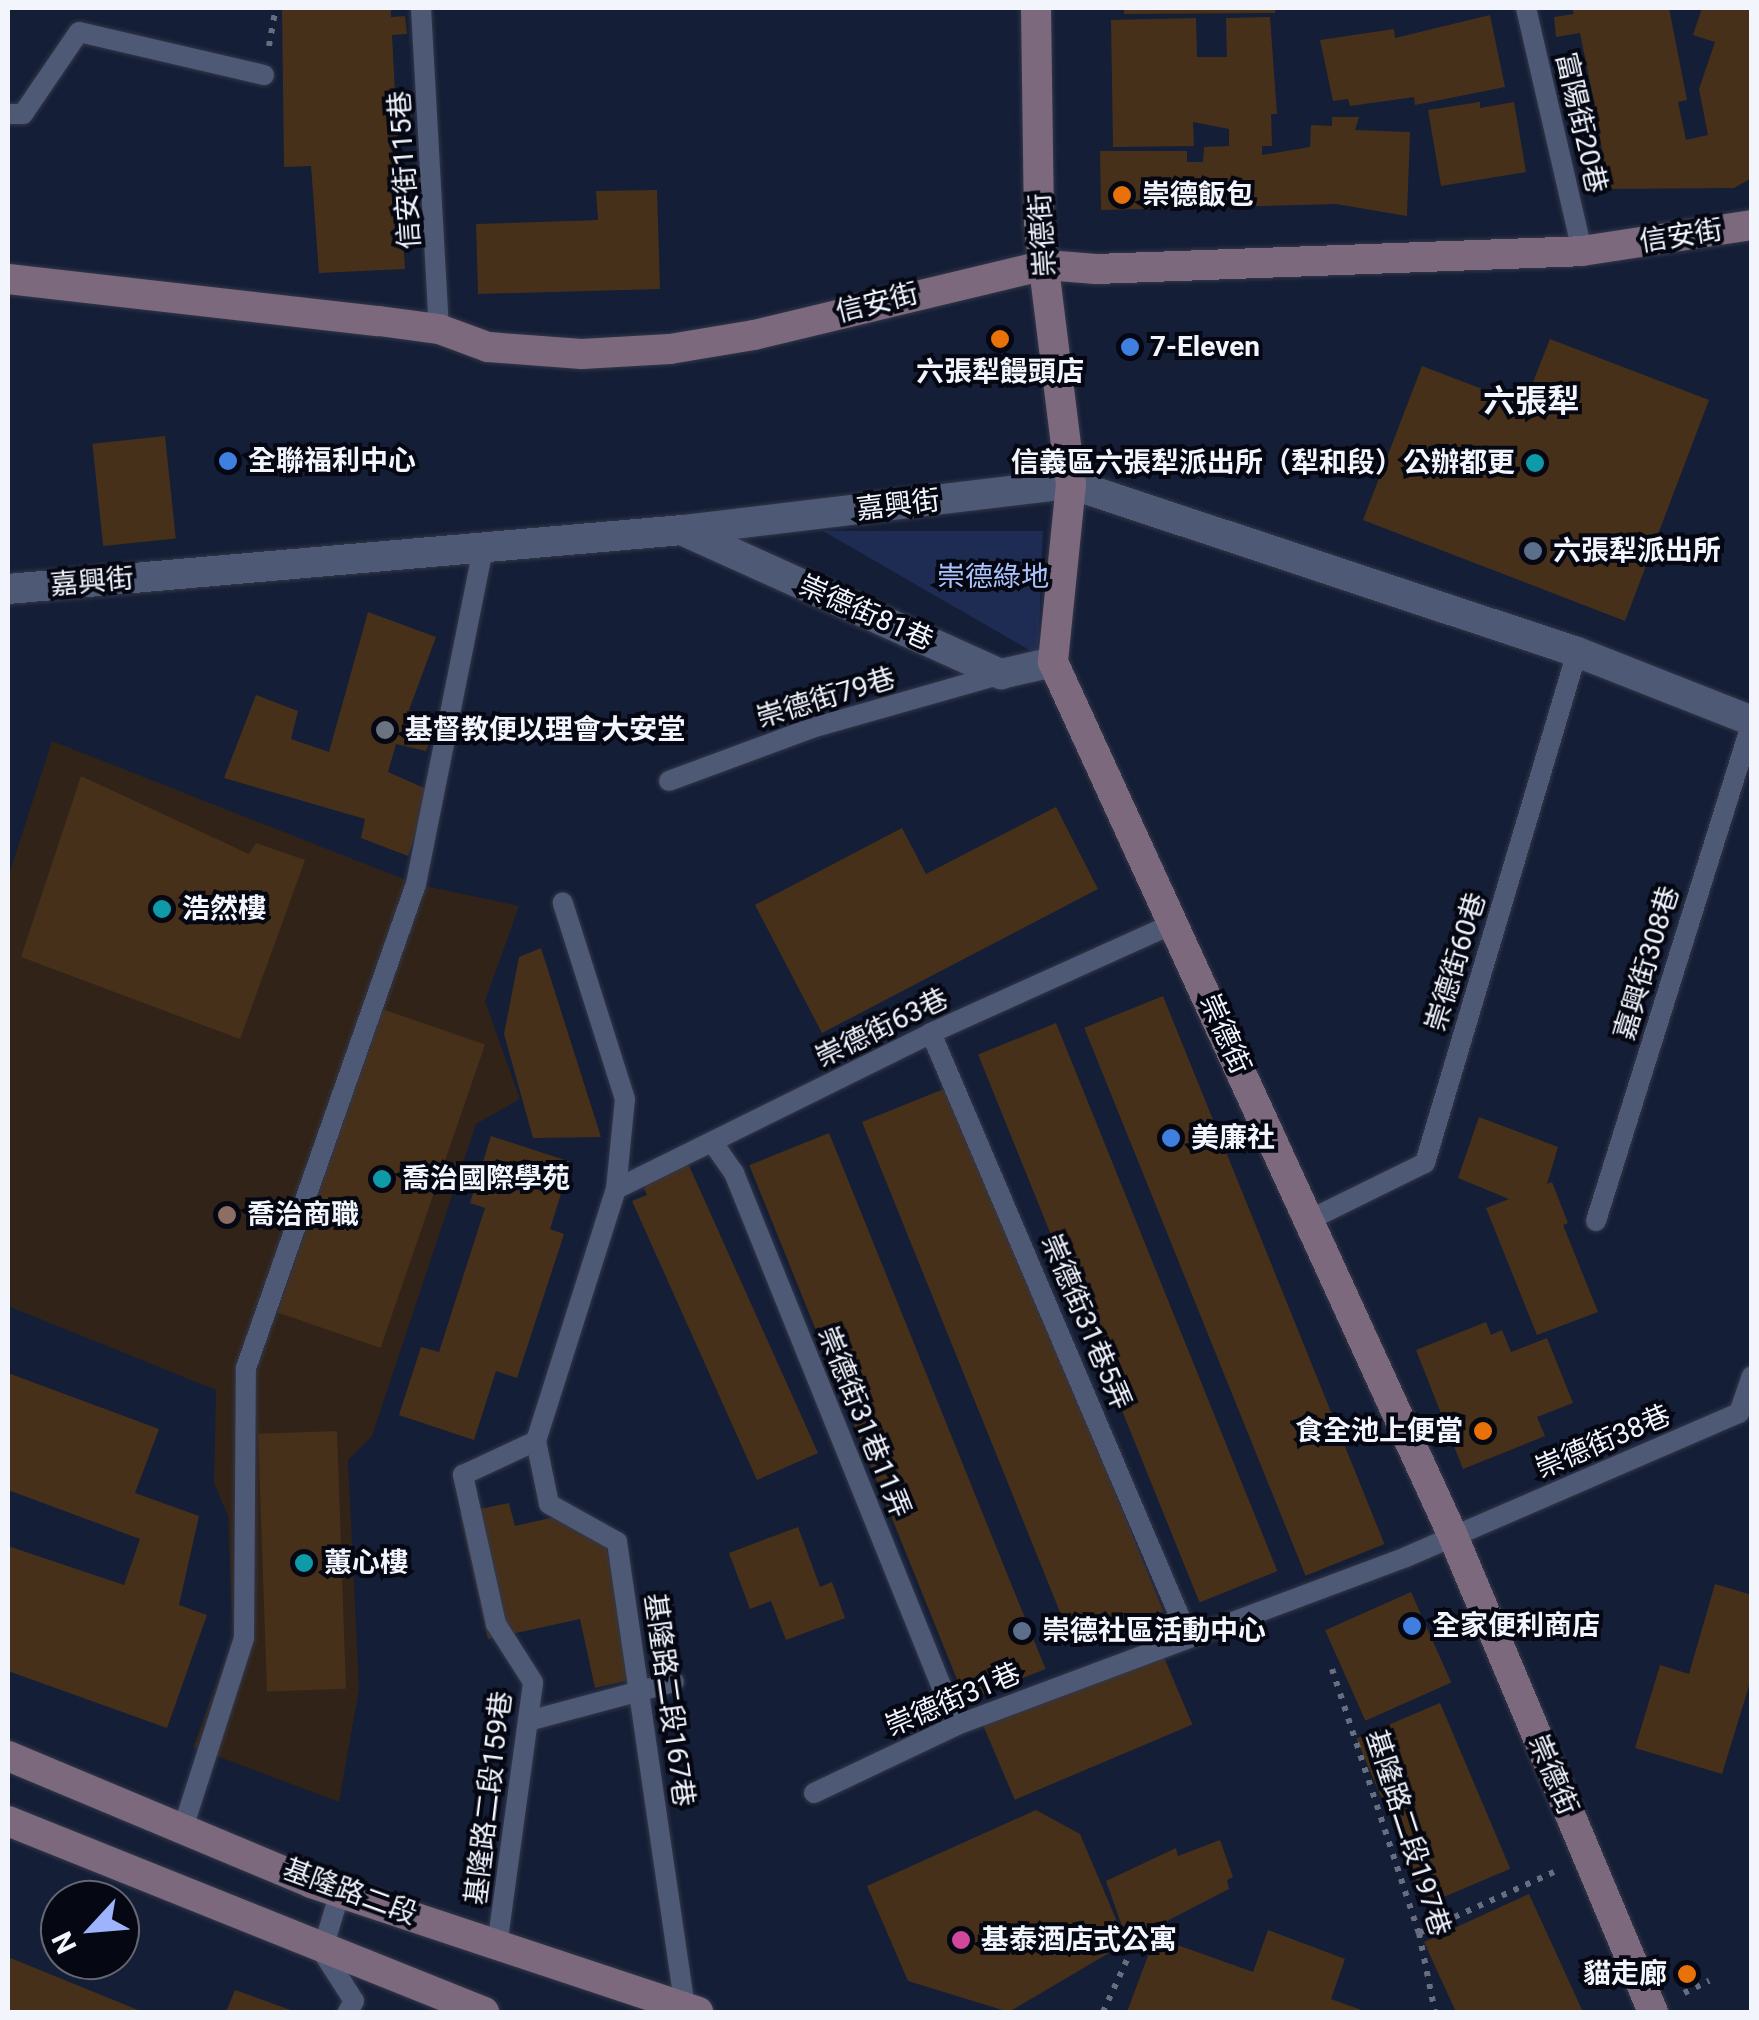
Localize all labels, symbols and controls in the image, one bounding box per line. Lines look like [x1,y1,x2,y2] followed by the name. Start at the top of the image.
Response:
[1548,49,1614,197] street label: 富陽街20巷
[383,89,427,251] street label: 信安街115巷
[1142,178,1254,212] place label: 崇德飯包
[1111,184,1133,206] marker: 崇德飯包
[1023,192,1063,278] street label: 崇德街
[1637,213,1725,259] street label: 信安街
[832,277,922,329] street label: 信安街
[989,328,1011,350] marker: 六張犁饅頭店
[1150,330,1260,364] place label: 7-Eleven
[1119,336,1141,358] marker: 7-Eleven
[916,355,1084,389] place label: 六張犁饅頭店
[1483,382,1579,420] district label: 六張犁
[248,444,416,478] place label: 全聯福利中心
[1011,446,1515,480] place label: 信義區六張犁派出所（犁和段）公辦都更
[217,450,239,472] marker: 全聯福利中心
[1524,452,1546,474] marker: 信義區六張犁派出所（犁和段）公辦都更
[854,483,942,527] street label: 嘉興街
[1553,534,1721,568] place label: 六張犁派出所
[1522,540,1544,562] marker: 六張犁派出所
[937,560,1049,594] park label: 崇德綠地
[49,562,135,602] street label: 嘉興街
[794,568,938,658] street label: 崇德街81巷
[752,661,900,735] street label: 崇德街79巷
[405,713,685,747] place label: 基督教便以理會大安堂
[374,719,396,741] marker: 基督教便以理會大安堂
[1608,882,1686,1044] street label: 嘉興街308巷
[1419,888,1493,1036] street label: 崇德街60巷
[182,892,266,926] place label: 浩然樓
[151,898,173,920] marker: 浩然樓
[810,981,954,1075] street label: 崇德街63巷
[1193,989,1257,1079] street label: 崇德街
[1191,1121,1275,1155] place label: 美廉社
[1160,1127,1182,1149] marker: 美廉社
[402,1162,570,1196] place label: 喬治國際學苑
[371,1168,393,1190] marker: 喬治國際學苑
[247,1198,359,1232] place label: 喬治商職
[216,1204,238,1226] marker: 喬治商職
[1034,1229,1138,1415] street label: 崇德街31巷5弄
[810,1322,918,1522] street label: 崇德街31巷11弄
[1530,1399,1676,1485] street label: 崇德街38巷
[1295,1414,1463,1448] place label: 食全池上便當
[1472,1420,1494,1442] marker: 食全池上便當
[324,1546,408,1580] place label: 蕙心樓
[293,1552,315,1574] marker: 蕙心樓
[637,1591,701,1809] street label: 基隆路二段167巷
[1432,1609,1600,1643] place label: 全家便利商店
[1042,1614,1266,1648] place label: 崇德社區活動中心
[1401,1615,1423,1637] marker: 全家便利商店
[1011,1620,1033,1642] marker: 崇德社區活動中心
[880,1657,1026,1743] street label: 崇德街31巷
[459,1689,519,1907] street label: 基隆路二段159巷
[1359,1725,1457,1941] street label: 基隆路二段197巷
[1521,1730,1585,1820] street label: 崇德街
[278,1852,422,1932] street label: 基隆路二段
[40,1880,140,1980] north arrow
[981,1923,1177,1957] place label: 基泰酒店式公寓
[45,1926,84,1959] text: N
[950,1929,972,1951] marker: 基泰酒店式公寓
[1583,1957,1667,1991] place label: 貓走廊
[1676,1963,1698,1985] marker: 貓走廊

